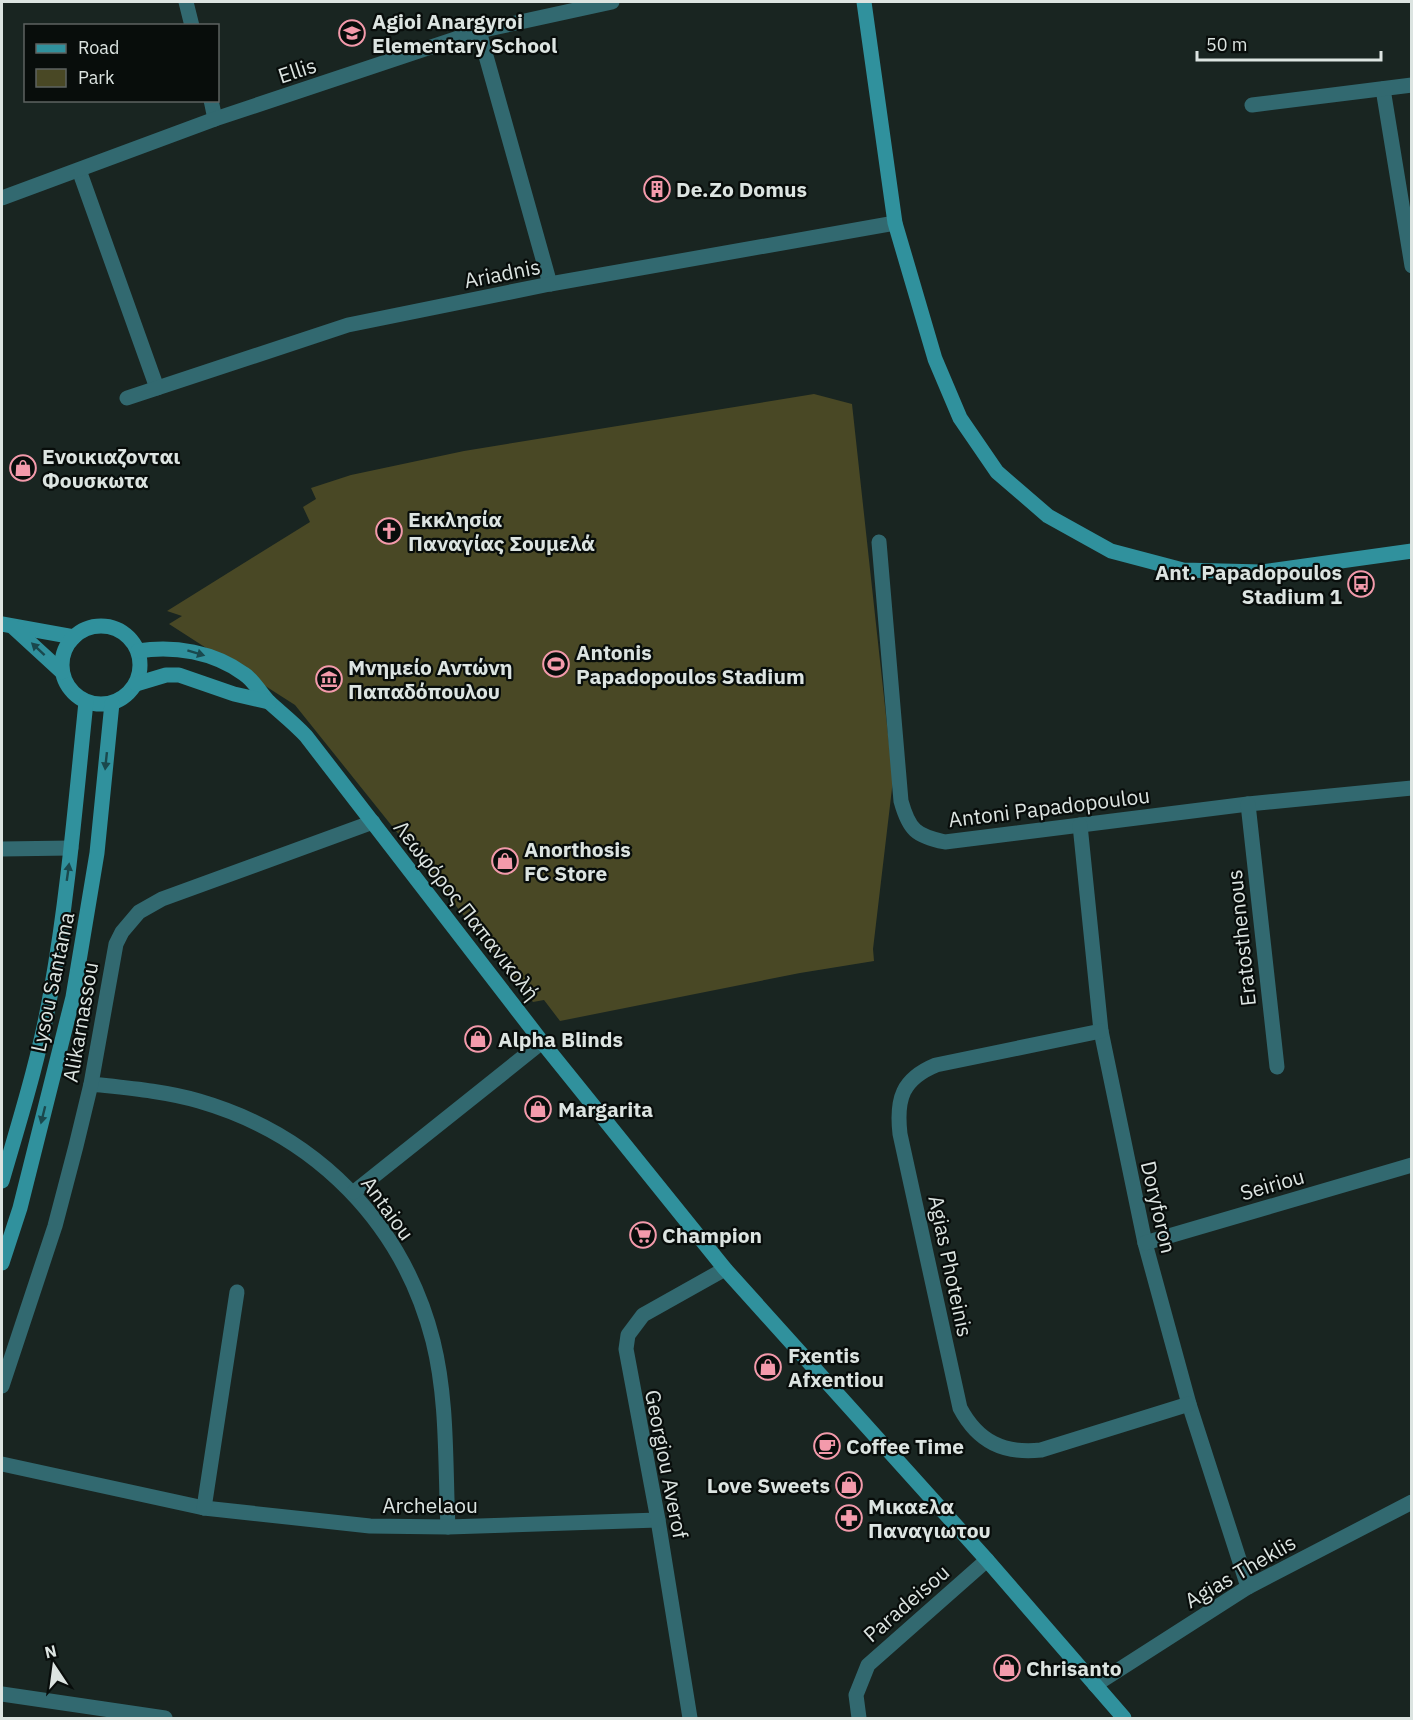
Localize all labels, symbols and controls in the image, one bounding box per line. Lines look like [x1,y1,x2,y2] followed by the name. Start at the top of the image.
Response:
[372,7,557,59] place label: Agioi Anargyroi Elementary School
[337,18,367,48] school or university icon: Agioi Anargyroi Elementary School
[24,24,219,102] legend
[1197,24,1382,62] scale bar
[1206,33,1248,56] text: 50 m
[78,36,119,59] text: Road
[274,51,320,89] street label: Ellis
[78,66,115,89] text: Park
[642,174,672,204] building icon: De.Zo Domus
[676,175,807,203] place label: De.Zo Domus
[461,252,543,294] street label: Ariadnis
[42,442,180,494] place label: Ενοικιαζονται Φουσκωτα
[8,453,38,483] shop icon: Ενοικιαζονται Φουσκωτα
[408,505,595,557] place label: Εκκλησία Παναγίας Σουμελά
[374,516,404,546] church icon: Εκκλησία Παναγίας Σουμελά
[1155,558,1342,610] place label: Ant. Papadopoulos Stadium 1
[1346,569,1376,599] bus stop icon: Ant. Papadopoulos Stadium 1
[576,638,805,690] place label: Antonis Papadopoulos Stadium
[30,642,45,656] one-way arrow
[187,649,205,658] one-way arrow
[541,649,571,679] sports icon: Antonis Papadopoulos Stadium
[348,653,513,705] place label: Μνημείο Αντώνη Παπαδόπουλου
[314,664,344,694] museum icon: Μνημείο Αντώνη Παπαδόπουλου
[101,752,111,771] one-way arrow
[947,781,1151,833] street label: Antoni Papadopoulou
[388,814,546,1006] street label: Λεωφόρος Παπανικολή
[524,835,631,887] place label: Anorthosis FC Store
[490,846,520,876] shop icon: Anorthosis FC Store
[63,863,72,882] one-way arrow
[1220,868,1262,1008] street label: Eratosthenous
[24,909,80,1055] street label: Lysou Santama
[56,960,104,1084] street label: Alikarnassou
[463,1024,493,1054] shop icon: Alpha Blinds
[498,1025,623,1053] place label: Alpha Blinds
[523,1094,553,1124] shop icon: Margarita
[558,1095,653,1123] place label: Margarita
[38,1106,48,1124] one-way arrow
[1135,1158,1183,1256] street label: Doryforon
[1237,1161,1307,1207] street label: Seiriou
[355,1170,421,1246] street label: Antaiou
[922,1193,980,1339] street label: Agias Photeinis
[628,1220,658,1250] supermarket icon: Champion
[662,1221,762,1249] place label: Champion
[788,1341,884,1393] place label: Fxentis Afxentiou
[753,1352,783,1382] shop icon: Fxentis Afxentiou
[639,1387,695,1541] street label: Georgiou Averof
[812,1431,842,1461] cafe icon: Coffee Time
[846,1432,964,1460] place label: Coffee Time
[834,1470,864,1500] shop icon: Love Sweets
[707,1471,830,1499] place label: Love Sweets
[382,1491,478,1519] street label: Archelaou
[868,1492,991,1544] place label: Μικαελα Παναγιωτου
[834,1503,864,1533] pharmacy icon: Μικαελα Παναγιωτου
[1179,1528,1301,1614] street label: Agias Theklis
[857,1558,955,1648] street label: Paradeisou
[24,1636,84,1696] north arrow
[43,1640,59,1662] text: N
[992,1653,1022,1683] shop icon: Chrisanto
[1026,1654,1122,1682] place label: Chrisanto

